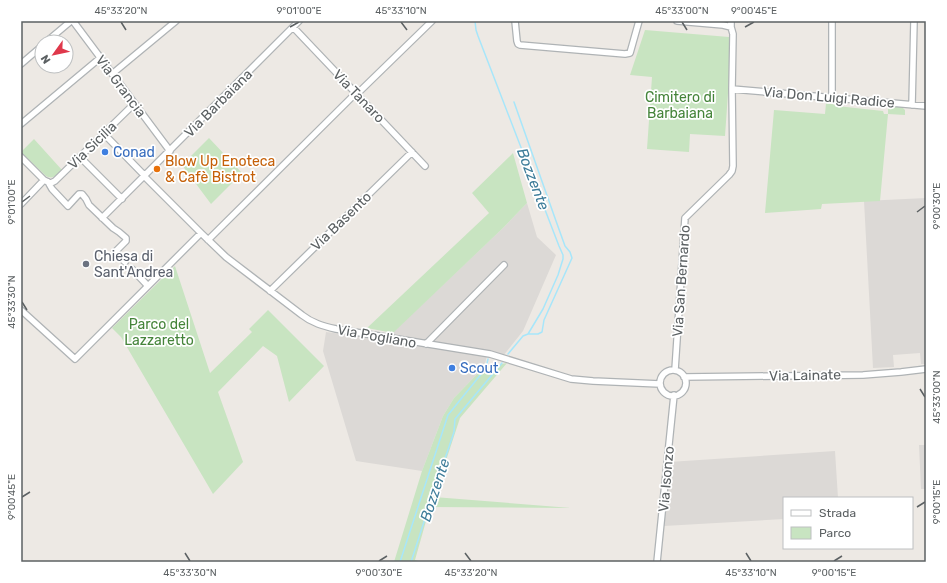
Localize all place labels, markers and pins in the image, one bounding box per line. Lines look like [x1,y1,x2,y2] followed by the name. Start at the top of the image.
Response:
[113,144,155,161] place label: Conad
[100,147,110,157] marker: Conad
[165,153,275,186] place label: Blow Up Enoteca & Cafè Bistrot
[152,164,162,174] marker: Blow Up Enoteca & Cafè Bistrot
[94,248,173,281] place label: Chiesa di Sant'Andrea
[81,259,91,269] marker: Chiesa di Sant'Andrea
[460,360,499,377] place label: Scout
[447,363,457,373] marker: Scout

